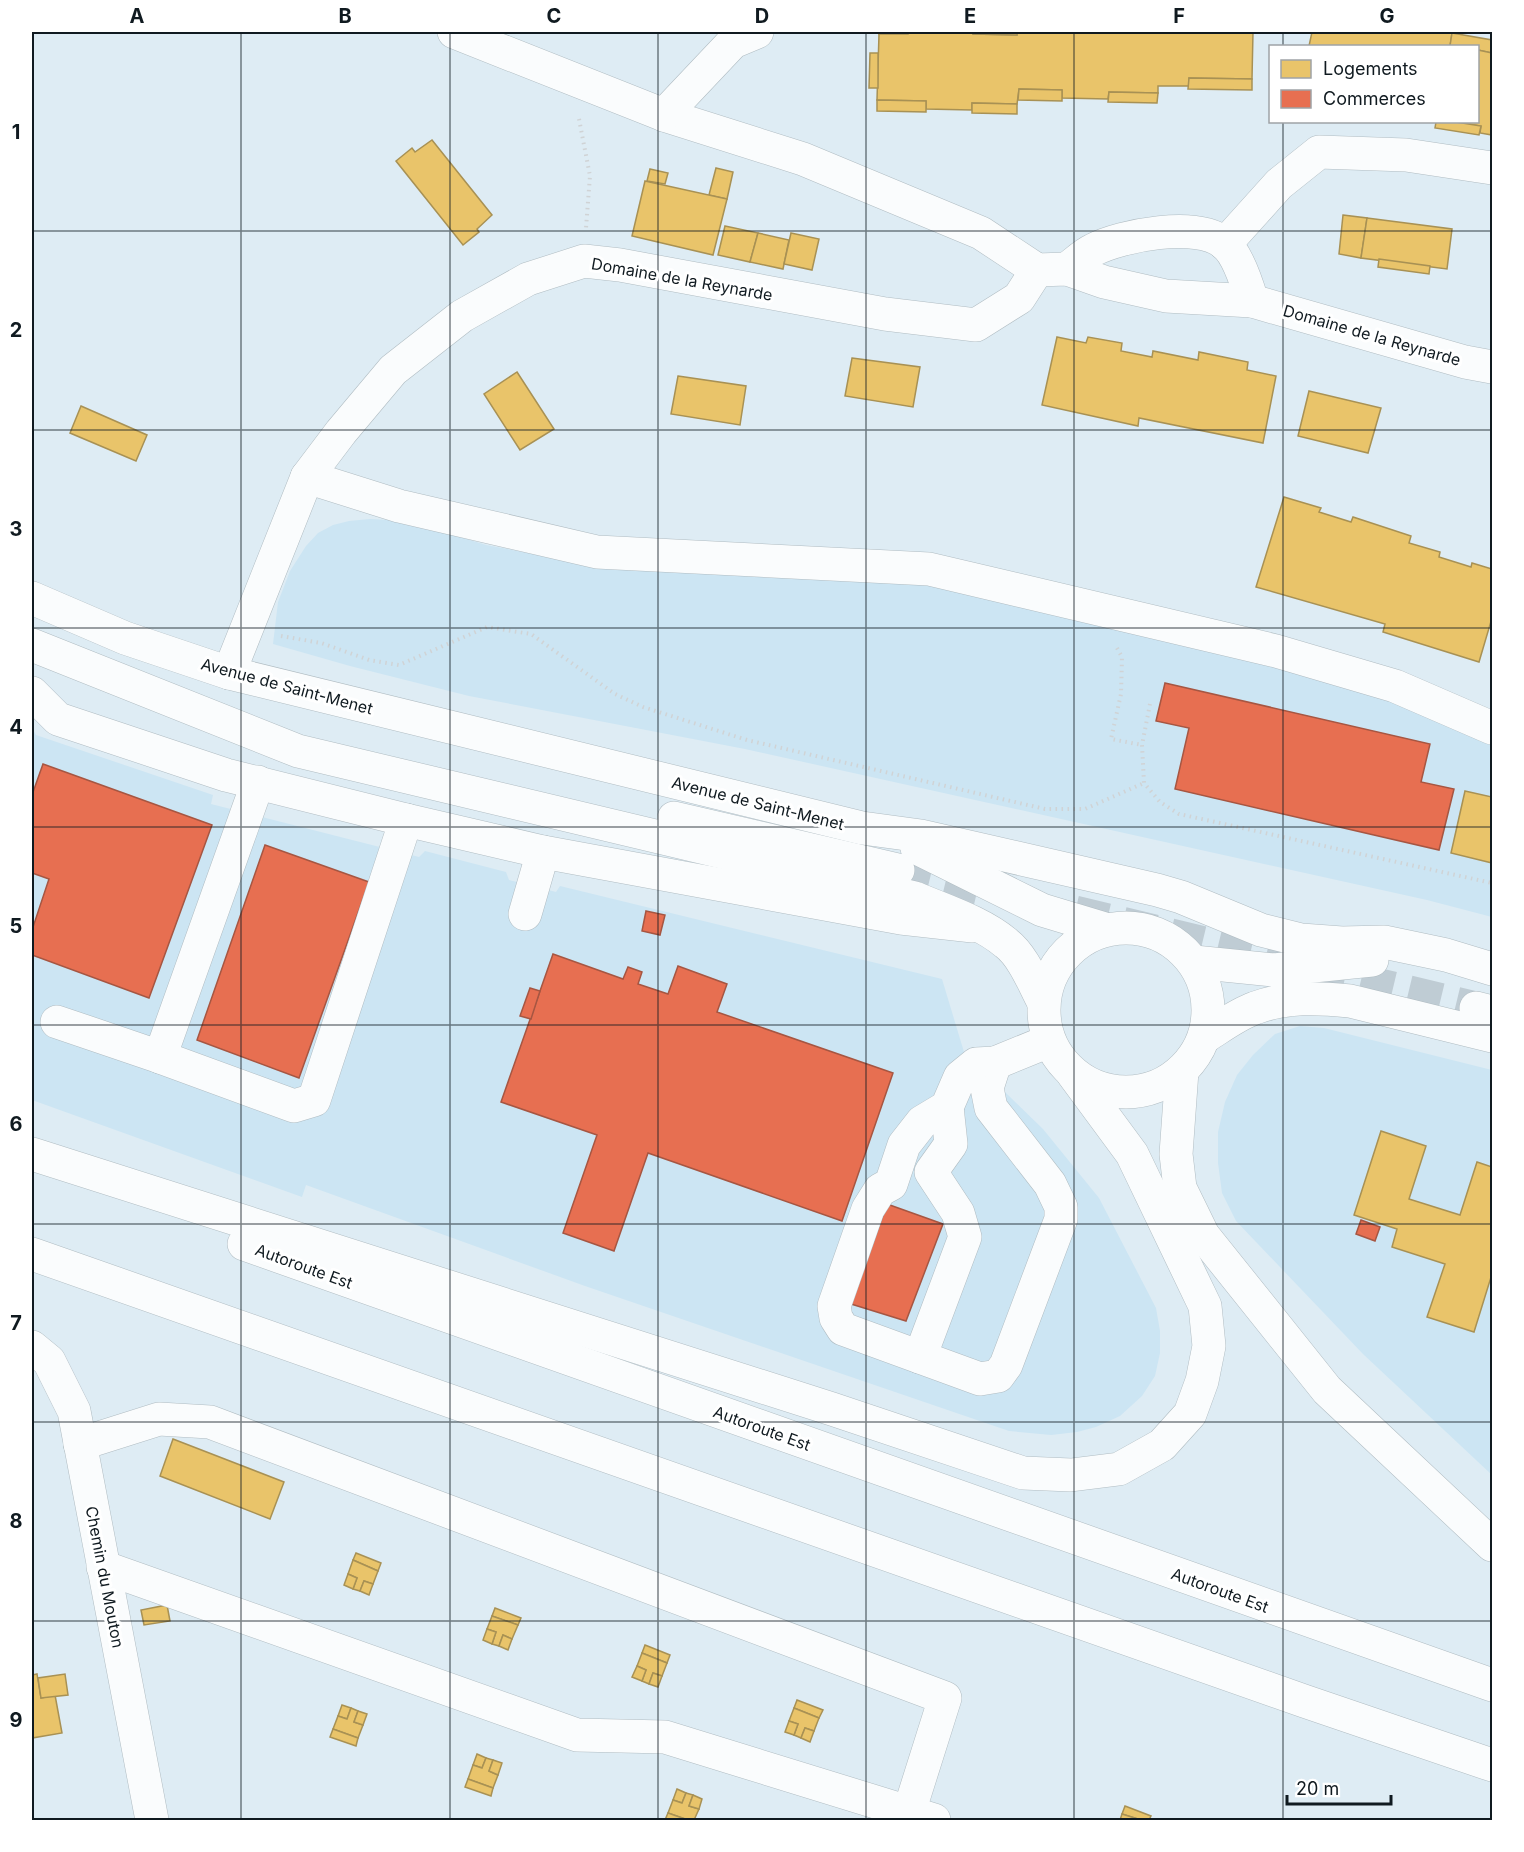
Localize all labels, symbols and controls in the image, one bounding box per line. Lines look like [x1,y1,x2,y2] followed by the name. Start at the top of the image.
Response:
[130,4,145,28] text: A
[338,4,352,28] text: B
[547,4,561,28] text: C
[755,4,769,28] text: D
[964,4,976,28] text: E
[1173,4,1185,28] text: F
[1379,4,1395,28] text: G
[1269,45,1479,123] legend
[1323,58,1418,79] text: Logements
[1323,88,1426,109] text: Commerces
[12,120,20,144] text: 1
[590,253,774,305] street label: Domaine de la Reynarde
[1281,300,1463,370] street label: Domaine de la Reynarde
[10,318,22,342] text: 2
[10,517,22,541] text: 3
[199,653,375,719] street label: Avenue de Saint-Menet
[9,715,23,739] text: 4
[670,772,846,834] street label: Avenue de Saint-Menet
[10,914,22,938] text: 5
[10,1112,23,1136] text: 6
[253,1239,355,1293] street label: Autoroute Est
[10,1311,22,1335] text: 7
[711,1401,813,1455] street label: Autoroute Est
[81,1505,129,1649] street label: Chemin du Mouton
[9,1509,23,1533] text: 8
[1169,1563,1271,1617] street label: Autoroute Est
[10,1708,23,1732] text: 9
[1287,1768,1390,1806] scale bar
[1296,1778,1339,1799] text: 20 m

